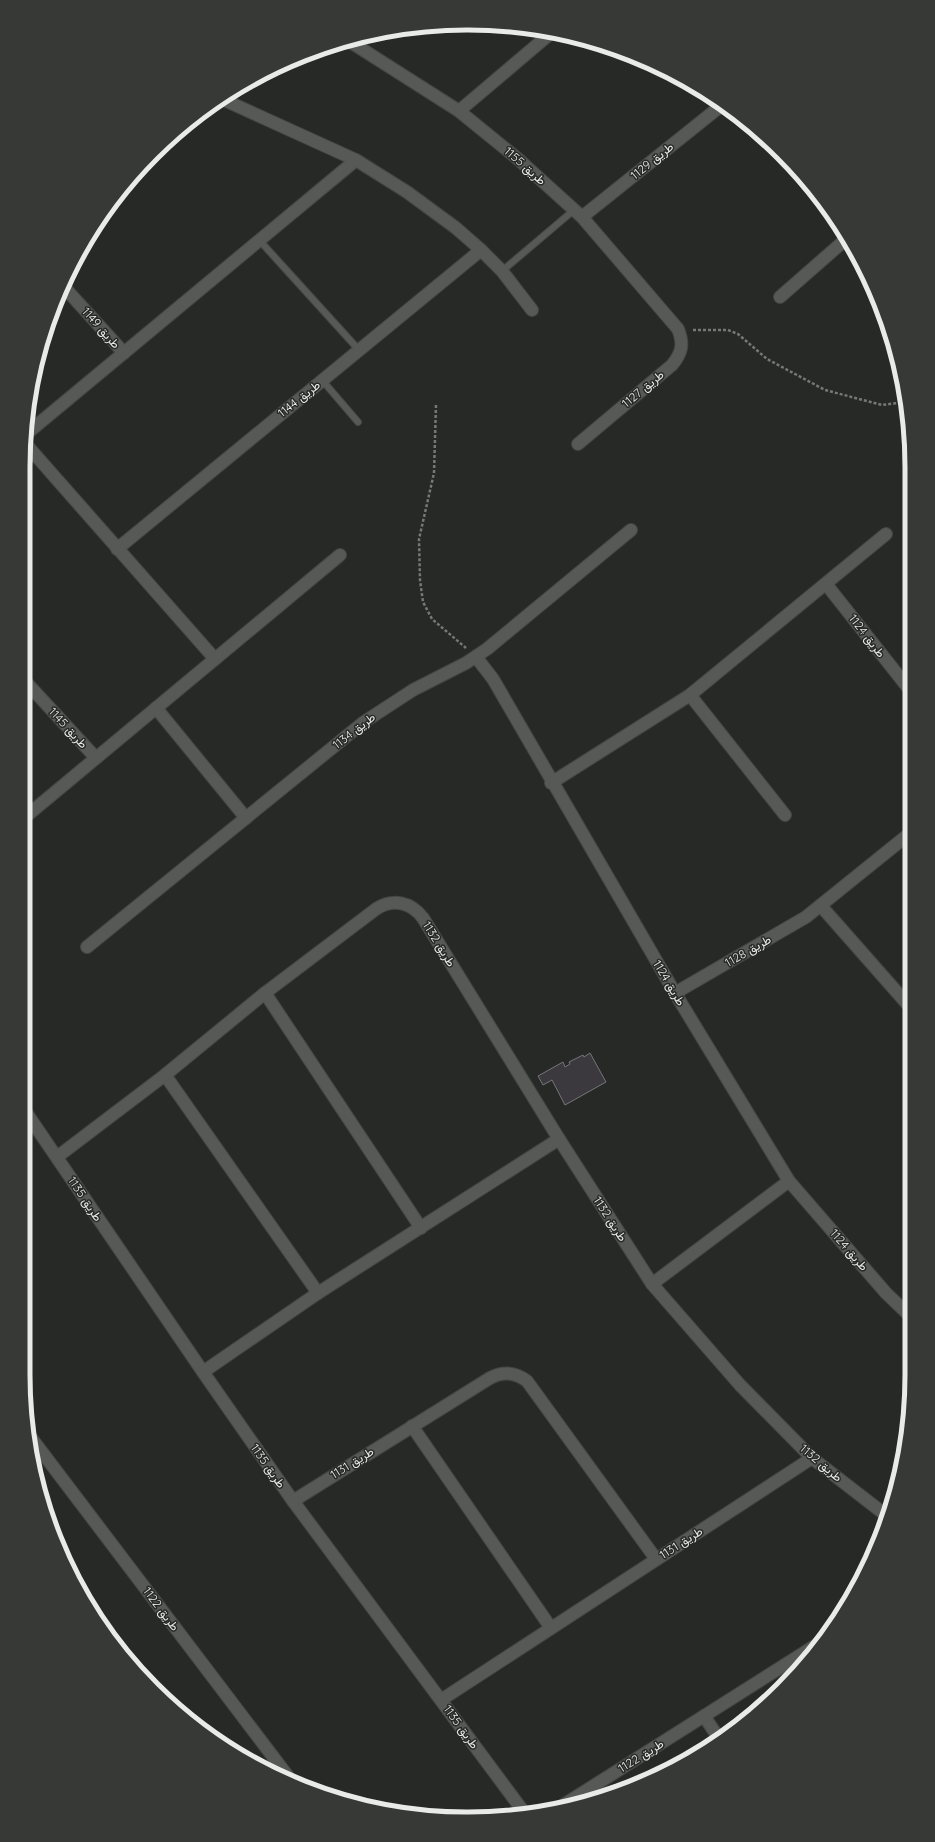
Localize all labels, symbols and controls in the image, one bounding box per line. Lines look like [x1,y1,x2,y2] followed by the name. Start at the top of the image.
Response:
[627,139,677,183] street label: طريق 1129
[501,143,550,189] street label: طريق 1155
[78,304,124,352] street label: طريق 1149
[619,367,668,411] street label: طريق 1127
[275,377,324,421] street label: طريق 1144
[845,611,889,661] street label: طريق 1124
[45,704,91,752] street label: طريق 1145
[329,709,379,753] street label: طريق 1134
[419,918,459,970] street label: طريق 1132
[722,931,774,971] street label: طريق 1128
[649,957,689,1009] street label: طريق 1124
[64,1174,106,1225] street label: طريق 1135
[590,1193,631,1245] street label: طريق 1132
[826,1226,872,1274] street label: طريق 1124
[247,1441,289,1491] street label: طريق 1135
[796,1441,846,1485] street label: طريق 1132
[327,1443,377,1483] street label: طريق 1131
[656,1523,706,1563] street label: طريق 1131
[139,1584,183,1634] street label: طريق 1122
[440,1702,482,1752] street label: طريق 1135
[615,1736,667,1776] street label: طريق 1122

